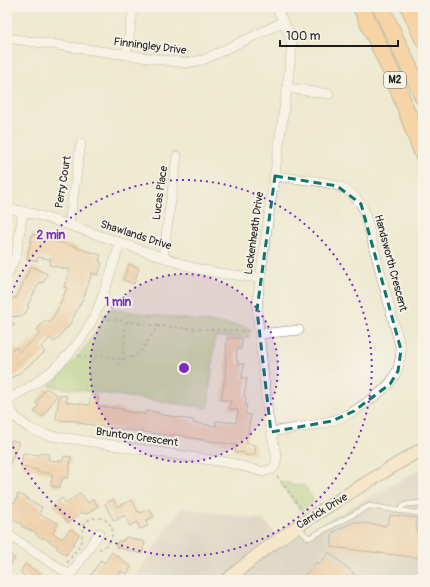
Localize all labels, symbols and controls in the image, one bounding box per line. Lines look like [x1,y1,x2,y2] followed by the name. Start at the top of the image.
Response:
[280,22,398,48] scale bar
[286,29,321,44] text: 100 m
[113,35,188,57] street label: Finningley Drive
[384,72,406,88] road number: M2
[52,154,74,209] street label: Perry Court
[150,165,170,221] street label: Lucas Place
[242,190,266,275] street label: Lackenheath Drive
[372,213,410,313] street label: Handsworth Crescent
[99,217,174,253] street label: Shawlands Drive
[37,228,66,243] text: 2 min
[105,295,132,310] text: 1 min
[177,361,191,375] centre of rings
[95,425,179,449] street label: Brunton Crescent
[294,490,350,532] street label: Carrick Drive

